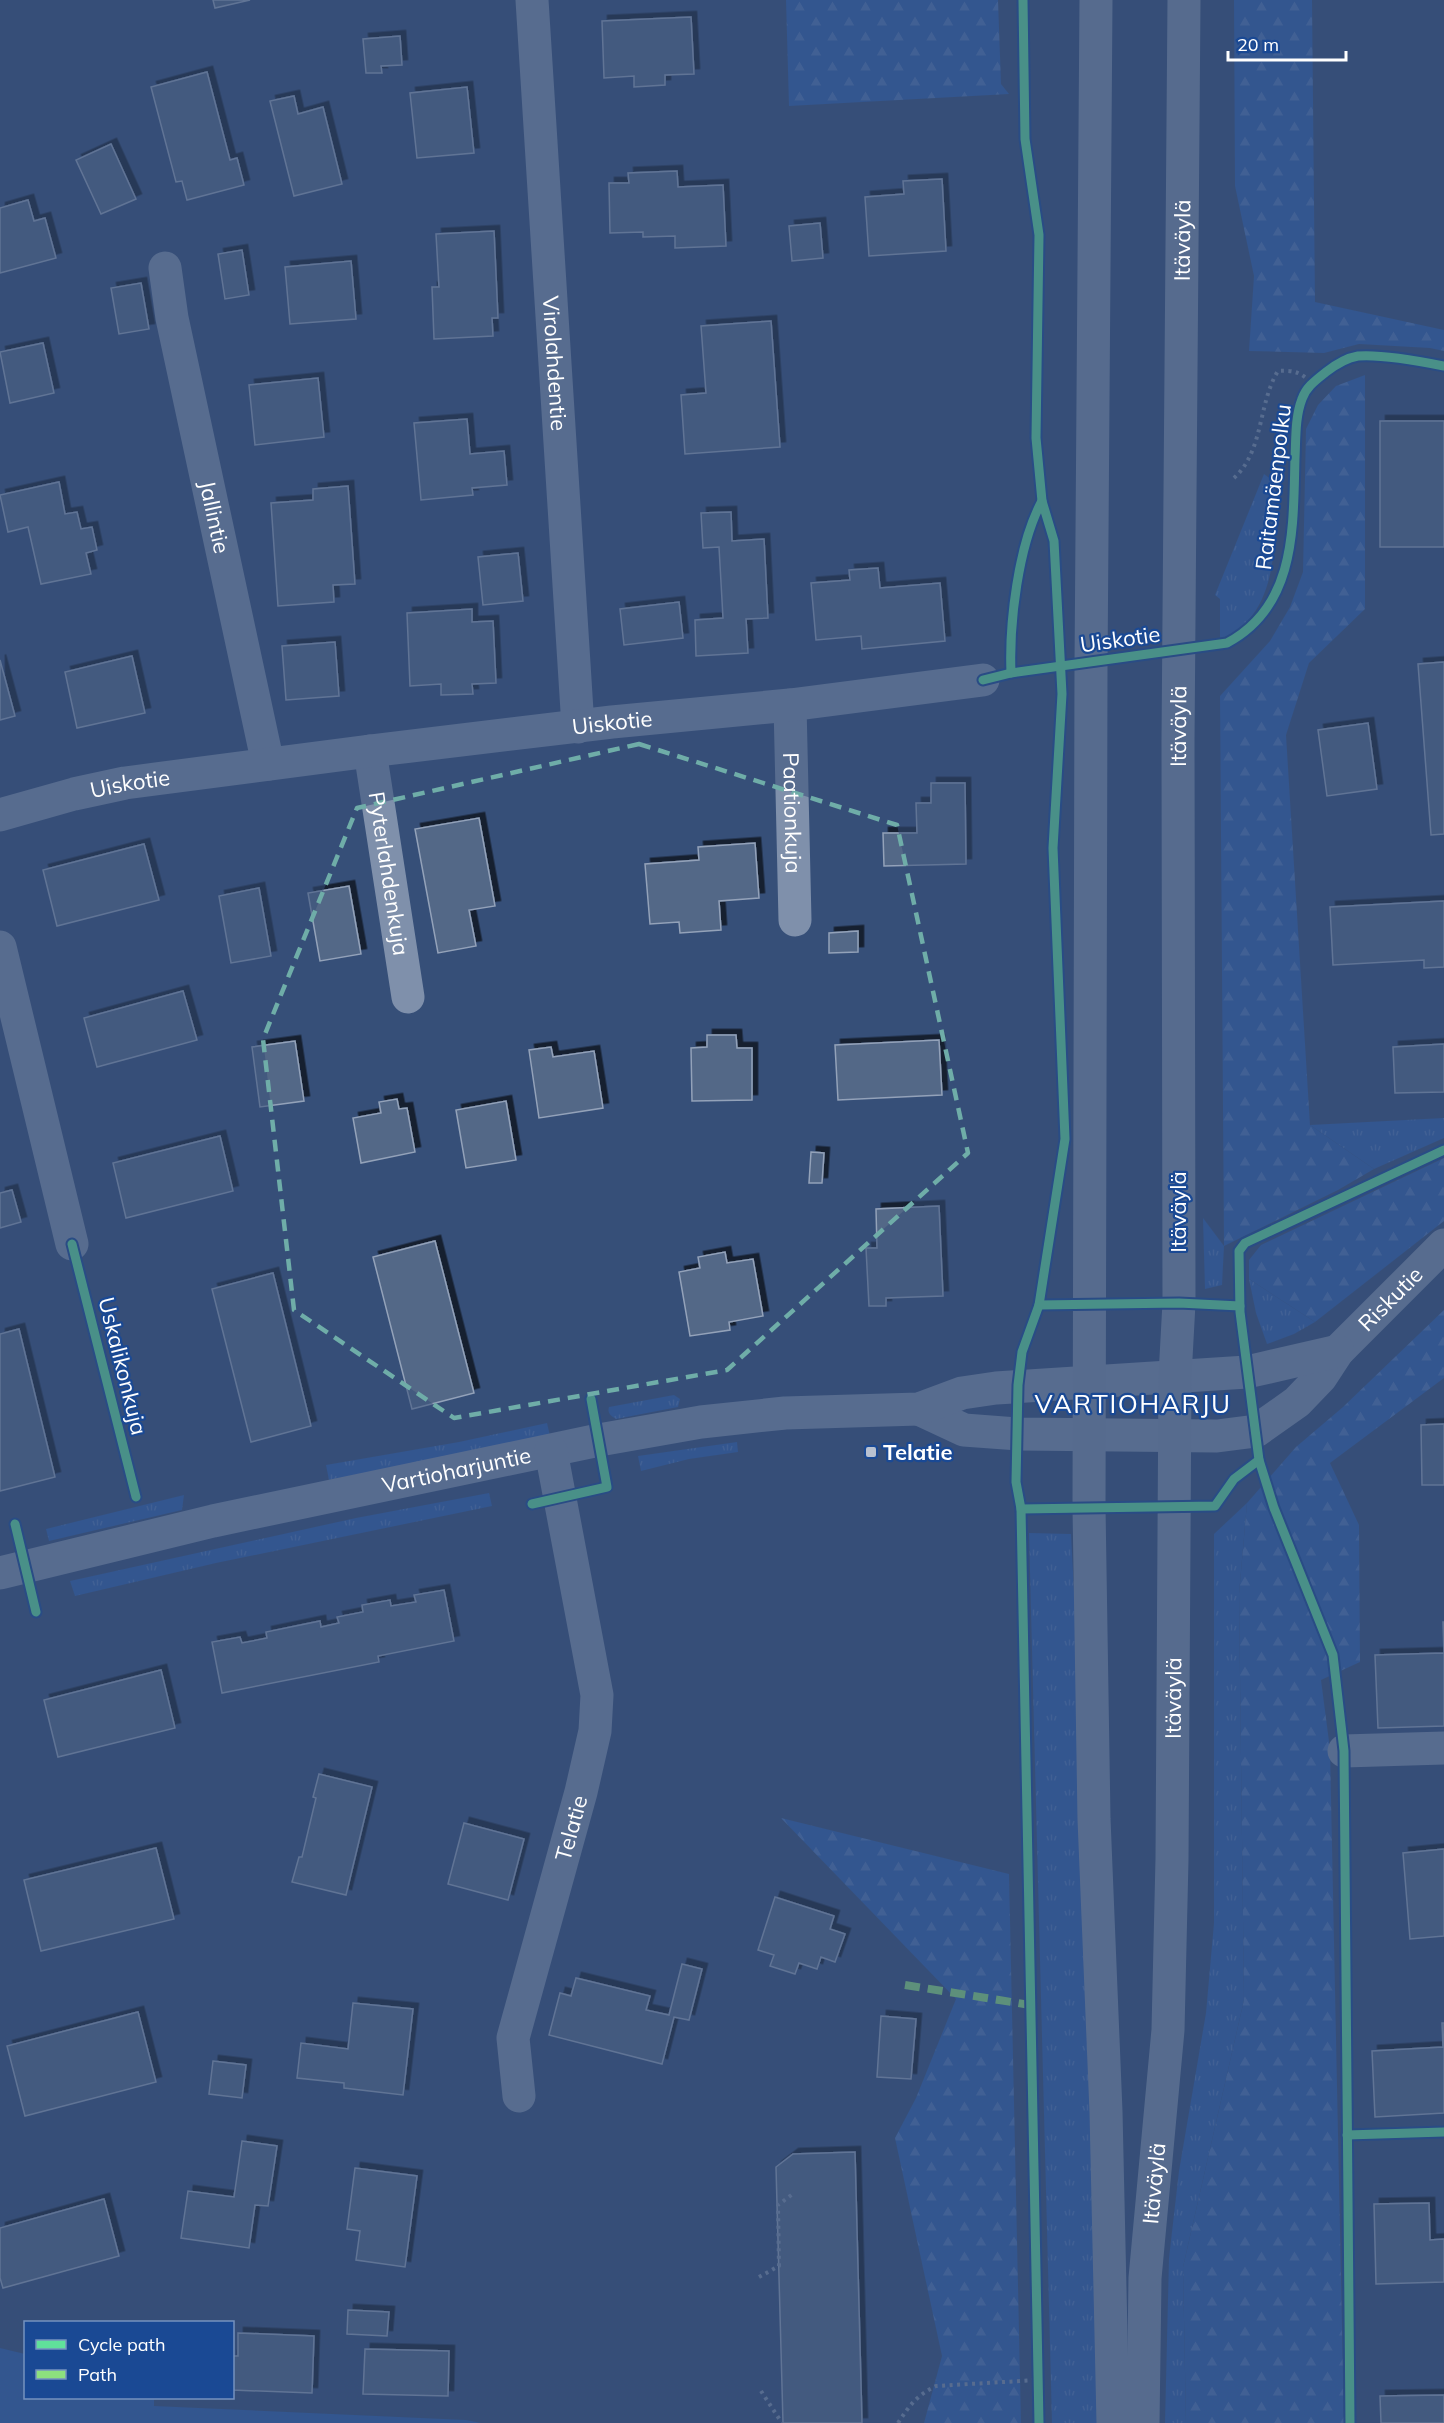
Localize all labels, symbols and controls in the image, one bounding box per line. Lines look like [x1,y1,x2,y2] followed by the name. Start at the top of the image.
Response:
[1228,24,1346,62] scale bar
[1237,33,1279,56] text: 20 m
[1168,199,1196,281] street label: Itäväylä
[537,295,573,432] street label: Virolahdentie
[1249,402,1297,572] street label: Raitamäenpolku
[193,478,236,556] street label: Jallintie
[1078,620,1162,658] street label: Uiskotie
[1164,685,1192,767] street label: Itäväylä
[570,704,654,741] street label: Uiskotie
[777,752,808,874] street label: Paationkuja
[87,763,172,804] street label: Uiskotie
[362,790,415,958] street label: Pyterlahdenkuja
[1164,1171,1192,1253] street label: Itäväylä
[1352,1260,1429,1337] street label: Riskutie
[92,1294,154,1438] street label: Uskalikonkuja
[1035,1387,1231,1420] district label: VARTIOHARJU
[883,1438,952,1466] place label: Telatie
[380,1441,533,1499] street label: Vartioharjuntie
[864,1445,878,1459] marker: Telatie
[1159,1657,1187,1739] street label: Itäväylä
[549,1792,593,1864] street label: Telatie
[1136,2141,1171,2225] street label: Itäväylä
[24,2321,234,2399] legend
[78,2333,165,2356] text: Cycle path
[78,2363,117,2386] text: Path

